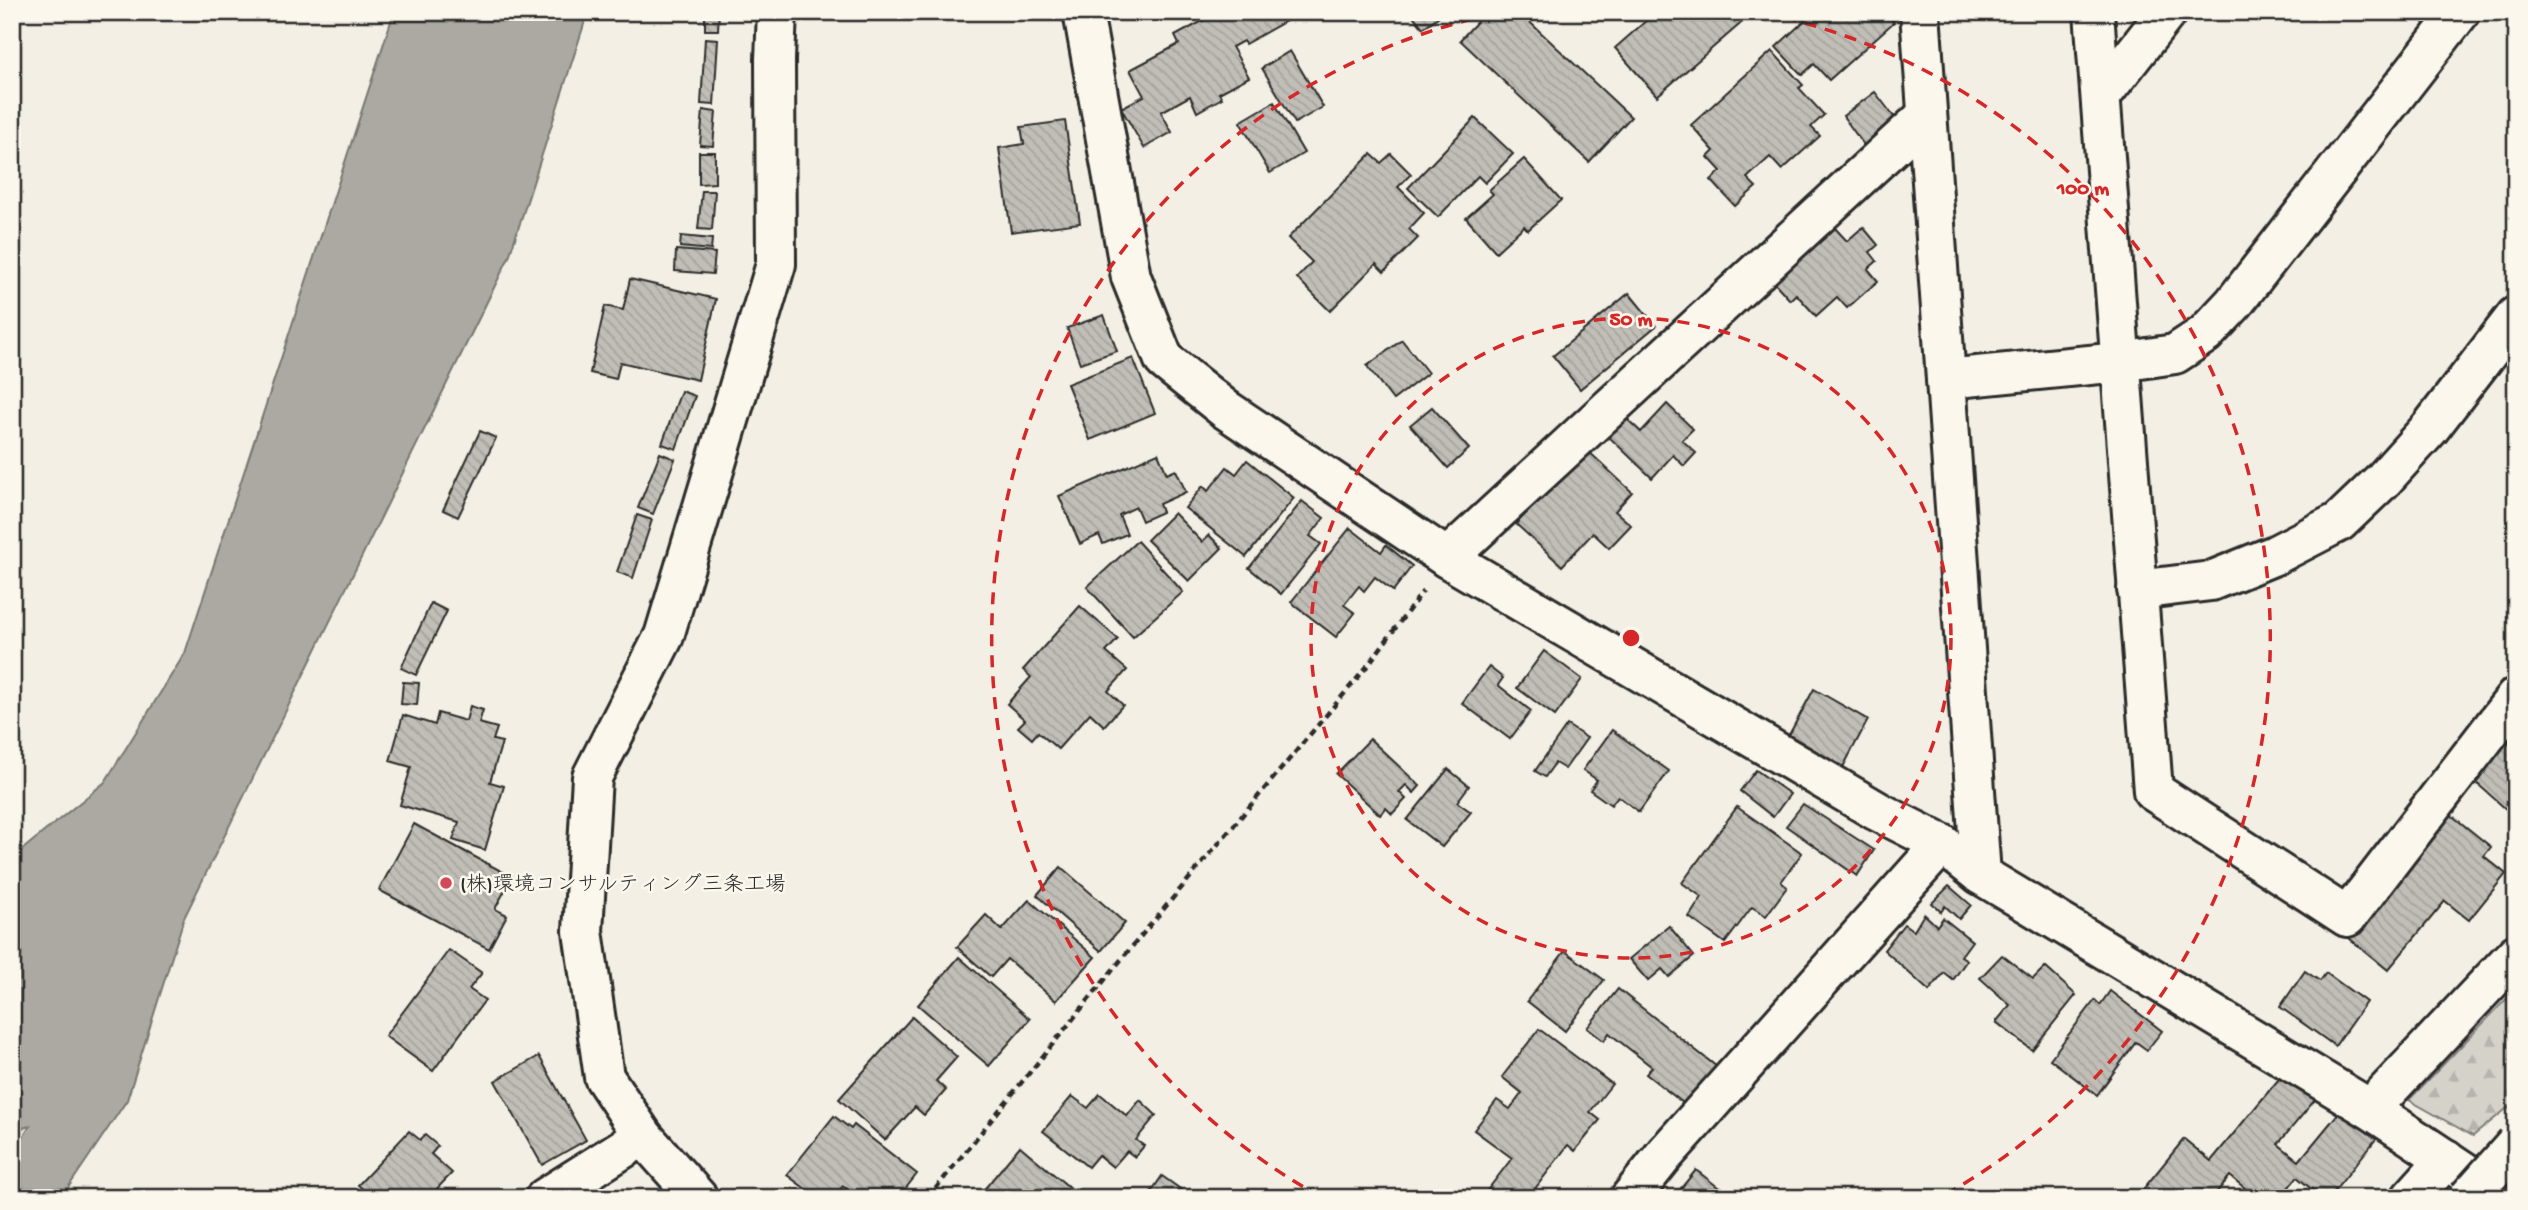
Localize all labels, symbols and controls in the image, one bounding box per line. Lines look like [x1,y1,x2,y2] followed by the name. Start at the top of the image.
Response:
[2056,178,2109,203] text: 100 m
[1610,309,1653,334] text: 50 m
[1619,626,1643,650] centre of rings
[460,873,786,899] place label: (株)環境コンサルティング三条工場
[438,875,454,891] marker: (株)環境コンサルティング三条工場

